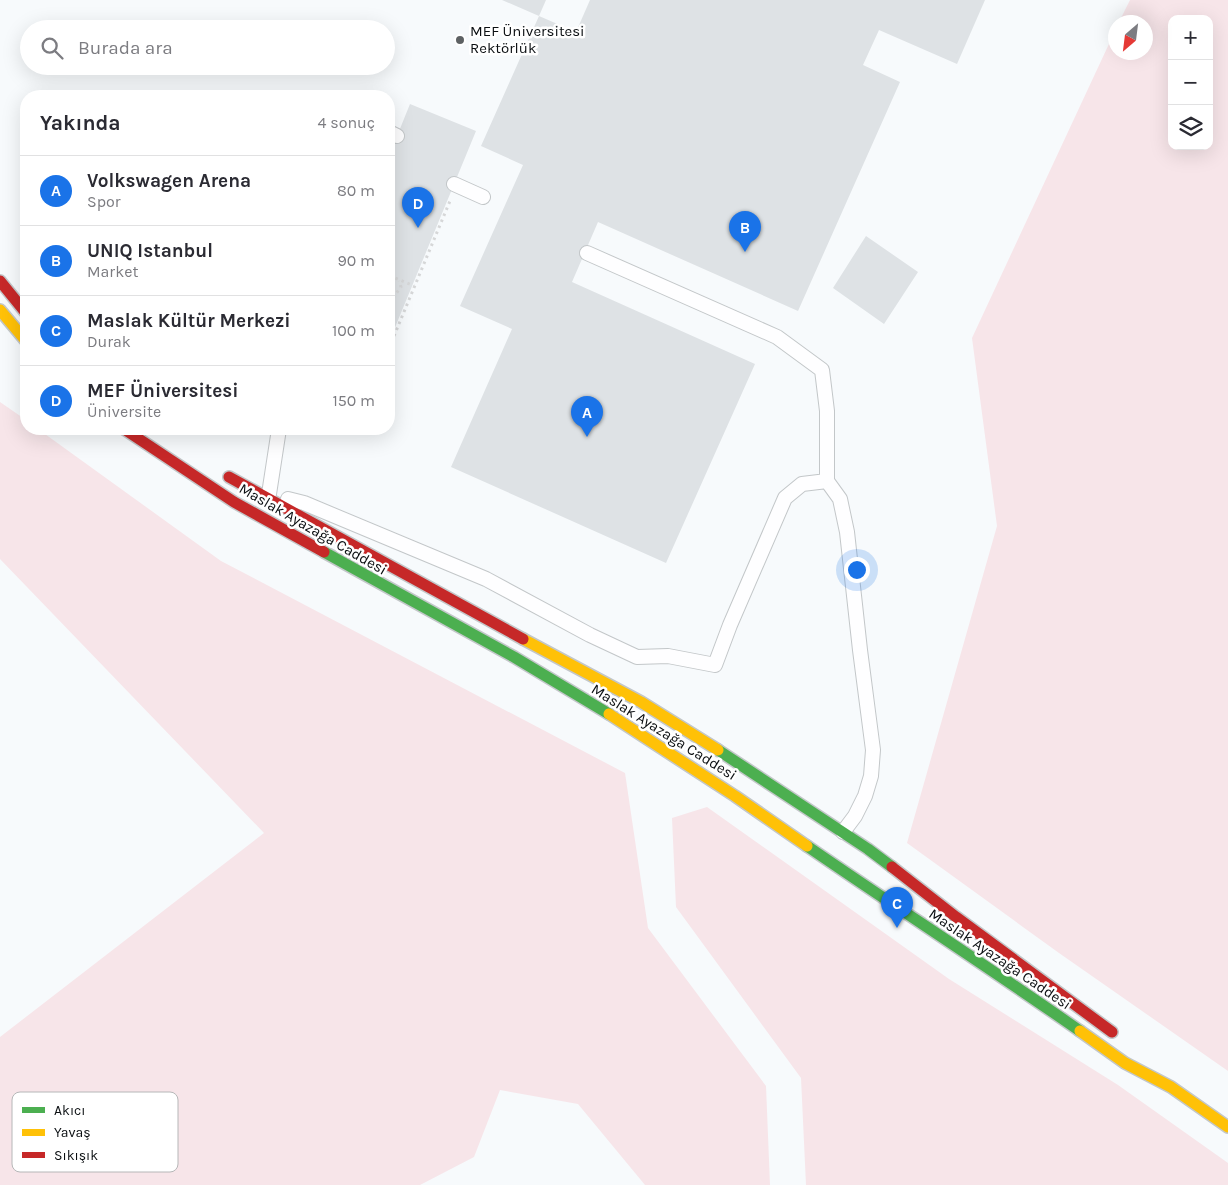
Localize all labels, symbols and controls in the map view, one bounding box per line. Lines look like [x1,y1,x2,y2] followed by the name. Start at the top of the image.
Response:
[1108,15,1153,60] north arrow
[1168,15,1213,150] map controls
[1168,15,1213,60] button: +
[20,20,395,75] search box
[470,22,585,57] place label: MEF Üniversitesi Rektörlük
[38,34,66,62] icon: search
[454,34,466,46] marker: MEF Üniversitesi Rektörlük
[78,37,173,59] text: Burada ara
[1168,60,1213,105] button: −
[1168,105,1213,150] button: layers
[40,111,121,135] text: Yakında
[318,113,375,132] text: 4 sonuç
[87,170,251,192] text: Volkswagen Arena
[51,181,61,200] text: A
[337,181,375,200] text: 80 m
[402,187,434,228] pin: D
[87,192,121,211] text: Spor
[729,211,761,252] pin: B
[87,240,213,262] text: UNIQ Istanbul
[51,251,61,270] text: B
[337,251,375,270] text: 90 m
[87,262,138,281] text: Market
[87,310,291,332] text: Maslak Kültür Merkezi
[51,321,61,340] text: C
[332,321,375,340] text: 100 m
[87,332,131,351] text: Durak
[87,380,239,402] text: MEF Üniversitesi
[51,391,61,410] text: D
[332,391,375,410] text: 150 m
[571,396,603,437] pin: A
[87,402,161,421] text: Üniversite
[236,479,390,579] street label: Maslak Ayazağa Caddesi
[844,557,870,583] your location
[588,680,740,784] street label: Maslak Ayazağa Caddesi
[881,887,913,928] pin: C
[925,905,1075,1013] street label: Maslak Ayazağa Caddesi
[12,1092,178,1172] legend
[54,1102,86,1119] text: Akıcı
[54,1124,91,1141] text: Yavaş
[54,1147,98,1164] text: Sıkışık

